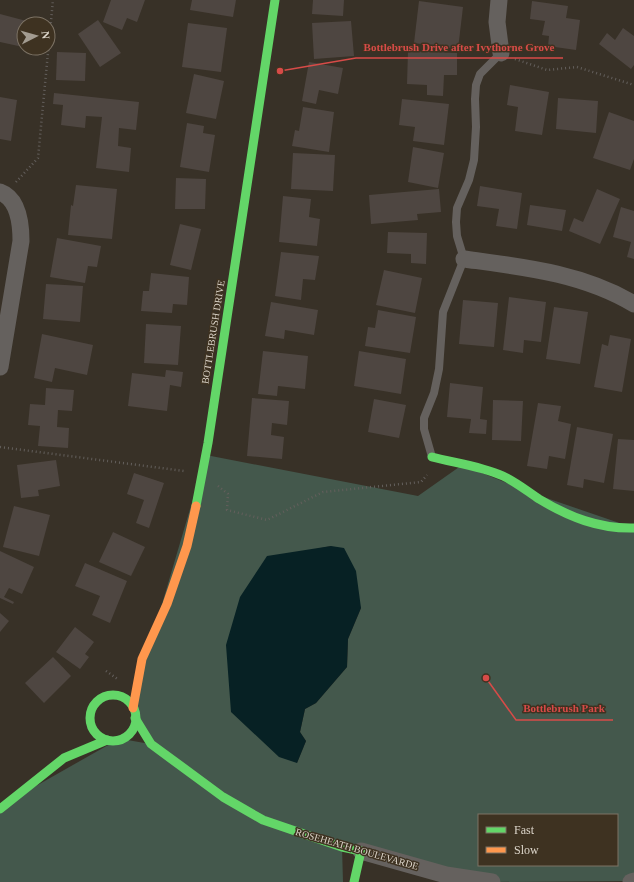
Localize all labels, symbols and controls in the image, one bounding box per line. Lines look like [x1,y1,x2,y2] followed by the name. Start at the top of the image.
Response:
[16,16,56,56] north arrow
[40,30,52,40] text: N
[356,35,563,58] callout: Bottlebrush Drive after Ivythorne Grove
[364,41,555,53] text: Bottlebrush Drive after Ivythorne Grove
[199,279,227,385] street label: BOTTLEBRUSH DRIVE
[516,697,613,720] callout: Bottlebrush Park
[523,702,606,714] text: Bottlebrush Park
[478,814,618,866] legend
[514,823,535,837] text: Fast
[294,826,420,872] street label: ROSEHEATH BOULEVARDE
[514,843,539,857] text: Slow

